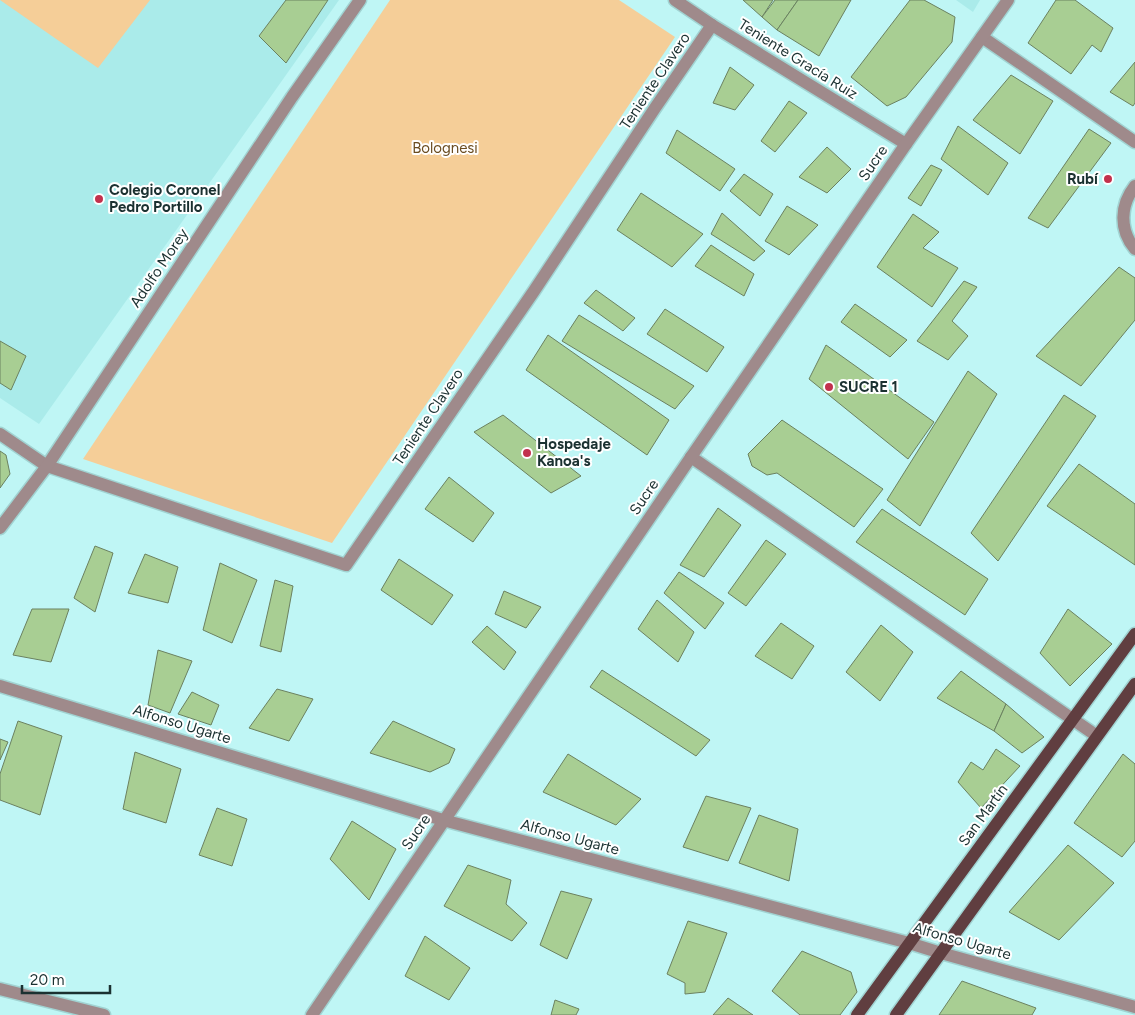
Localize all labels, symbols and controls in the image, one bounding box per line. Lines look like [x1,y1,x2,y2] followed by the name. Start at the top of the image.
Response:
[735,15,861,103] street label: Teniente Gracía Ruiz
[616,29,694,133] street label: Teniente Clavero
[412,139,478,157] park label: Bolognesi
[855,142,891,184] street label: Sucre
[1067,170,1099,188] place label: Rubí
[1102,173,1114,185] marker: Rubí
[109,181,220,216] place label: Colegio Coronel Pedro Portillo
[93,193,105,205] marker: Colegio Coronel Pedro Portillo
[126,225,192,311] street label: Adolfo Morey
[389,365,467,469] street label: Teniente Clavero
[839,378,898,396] place label: SUCRE 1
[823,381,835,393] marker: SUCRE 1
[537,435,612,470] place label: Hospedaje Kanoa's
[521,447,533,459] marker: Hospedaje Kanoa's
[626,476,662,518] street label: Sucre
[131,701,233,747] street label: Alfonso Ugarte
[955,781,1011,849] street label: San Martín
[398,811,434,853] street label: Sucre
[519,815,621,859] street label: Alfonso Ugarte
[911,918,1013,964] street label: Alfonso Ugarte
[22,962,110,994] scale bar
[30,971,64,989] text: 20 m

